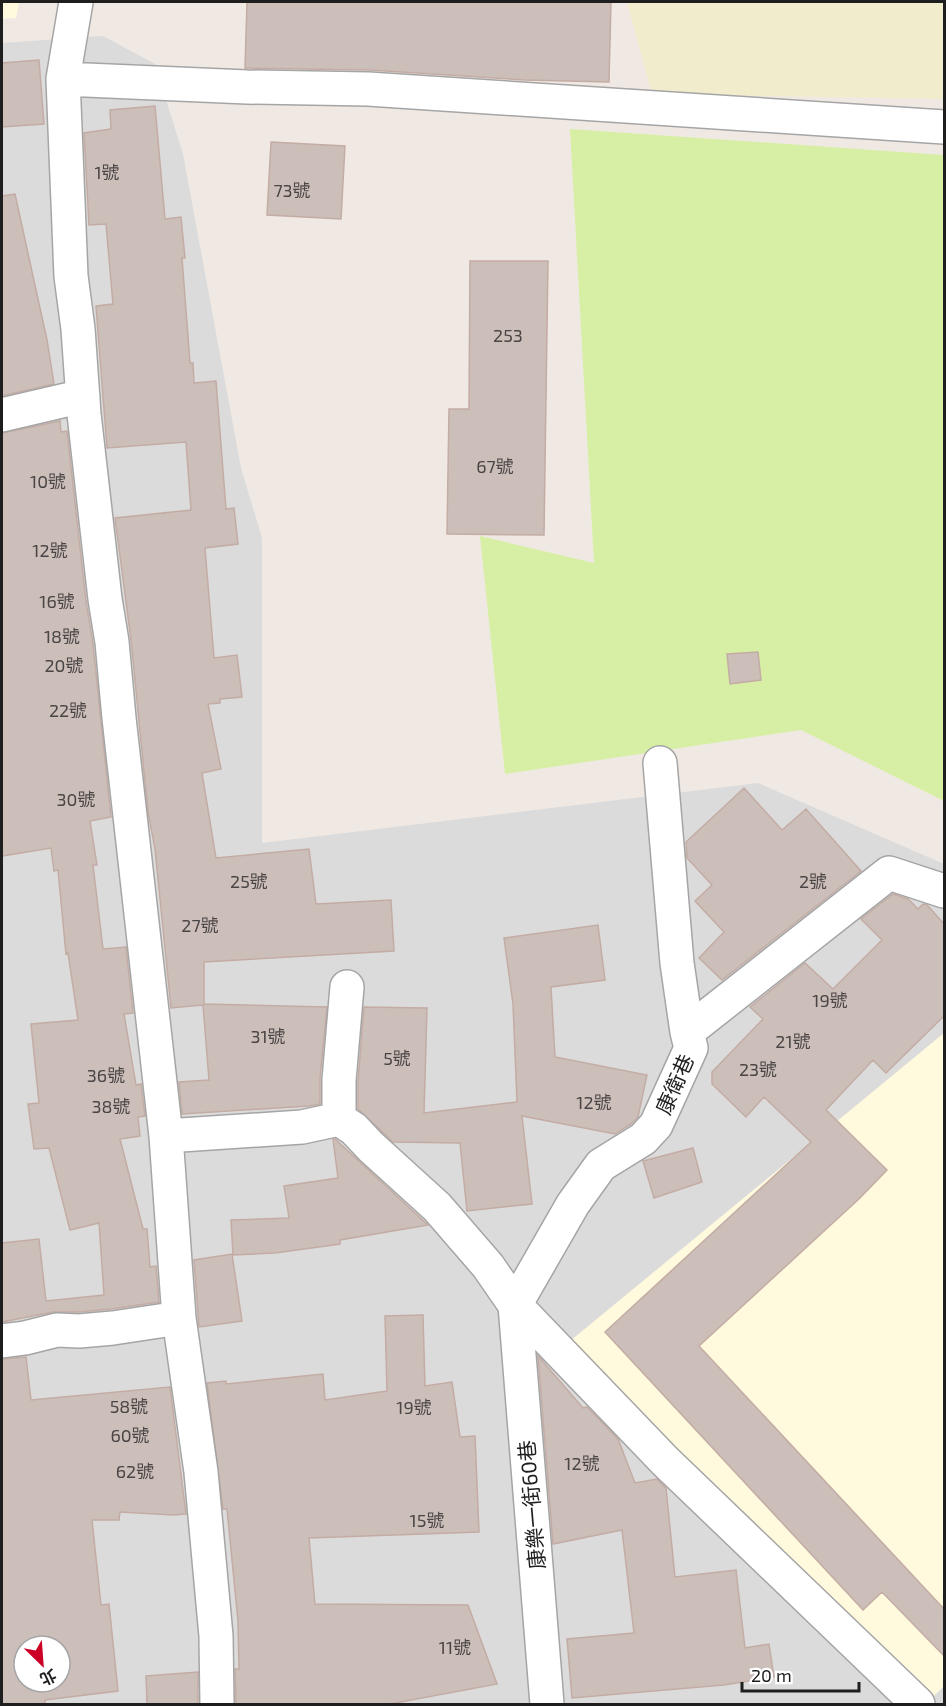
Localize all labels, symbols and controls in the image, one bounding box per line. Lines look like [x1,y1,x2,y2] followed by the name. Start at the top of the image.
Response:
[94,161,120,183] house number: 1號
[273,179,311,201] house number: 73號
[493,324,523,346] house number: 253
[476,455,514,477] house number: 67號
[30,470,66,492] house number: 10號
[32,539,68,561] house number: 12號
[39,590,75,612] house number: 16號
[44,625,80,647] house number: 18號
[45,654,83,676] house number: 20號
[49,699,87,721] house number: 22號
[57,788,95,810] house number: 30號
[230,870,268,892] house number: 25號
[799,870,827,892] house number: 2號
[181,914,219,936] house number: 27號
[812,989,848,1011] house number: 19號
[250,1025,286,1047] house number: 31號
[775,1030,811,1052] house number: 21號
[383,1047,411,1069] house number: 5號
[650,1050,698,1118] street label: 康衛巷
[739,1058,777,1080] house number: 23號
[87,1064,125,1086] house number: 36號
[576,1091,612,1113] house number: 12號
[92,1095,130,1117] house number: 38號
[110,1395,148,1417] house number: 58號
[396,1396,432,1418] house number: 19號
[110,1424,150,1446] house number: 60號
[513,1439,549,1571] street label: 康樂一街60巷
[564,1452,600,1474] house number: 12號
[116,1460,154,1482] house number: 62號
[410,1509,444,1531] house number: 15號
[12,1634,72,1694] north arrow
[439,1636,471,1658] house number: 11號
[742,1655,859,1693] scale bar
[751,1664,792,1686] text: 20 m
[37,1666,60,1690] text: 北

